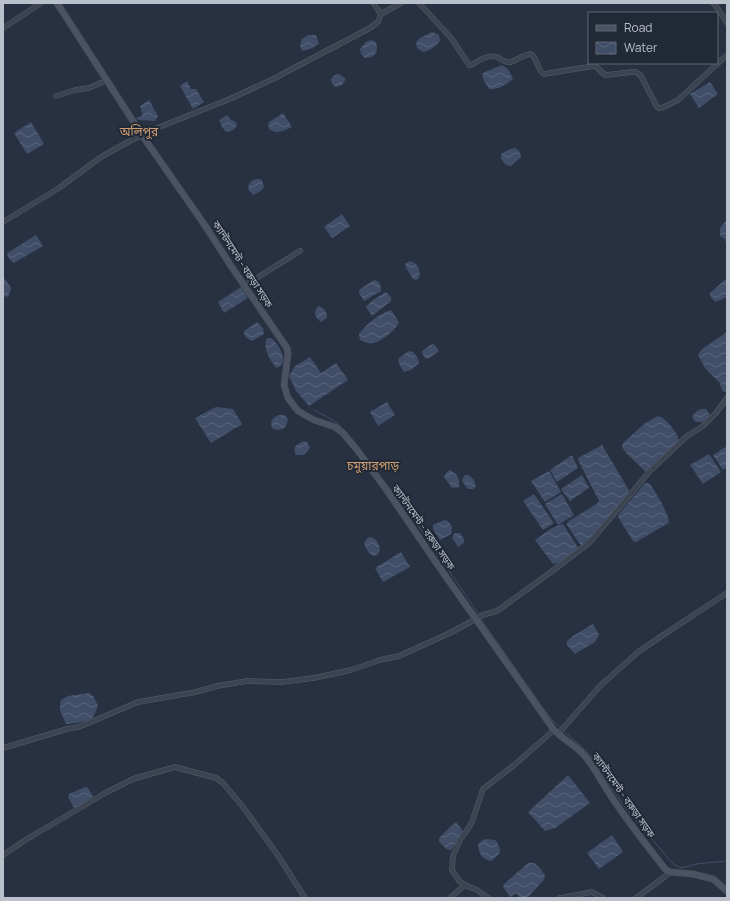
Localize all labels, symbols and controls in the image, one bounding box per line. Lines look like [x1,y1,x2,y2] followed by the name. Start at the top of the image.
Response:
[588,12,718,64] legend
[624,19,652,36] text: Road
[624,39,658,56] text: Water
[119,123,159,140] district label: অলিপুর
[209,217,277,311] street label: ক্যান্টনমেন্ট - বরুড়া সড়ক
[346,457,399,474] district label: চমুয়ারপাড়
[389,481,459,573] street label: ক্যান্টনমেন্ট - বরুড়া সড়ক
[589,749,659,841] street label: ক্যান্টনমেন্ট - বরুড়া সড়ক

